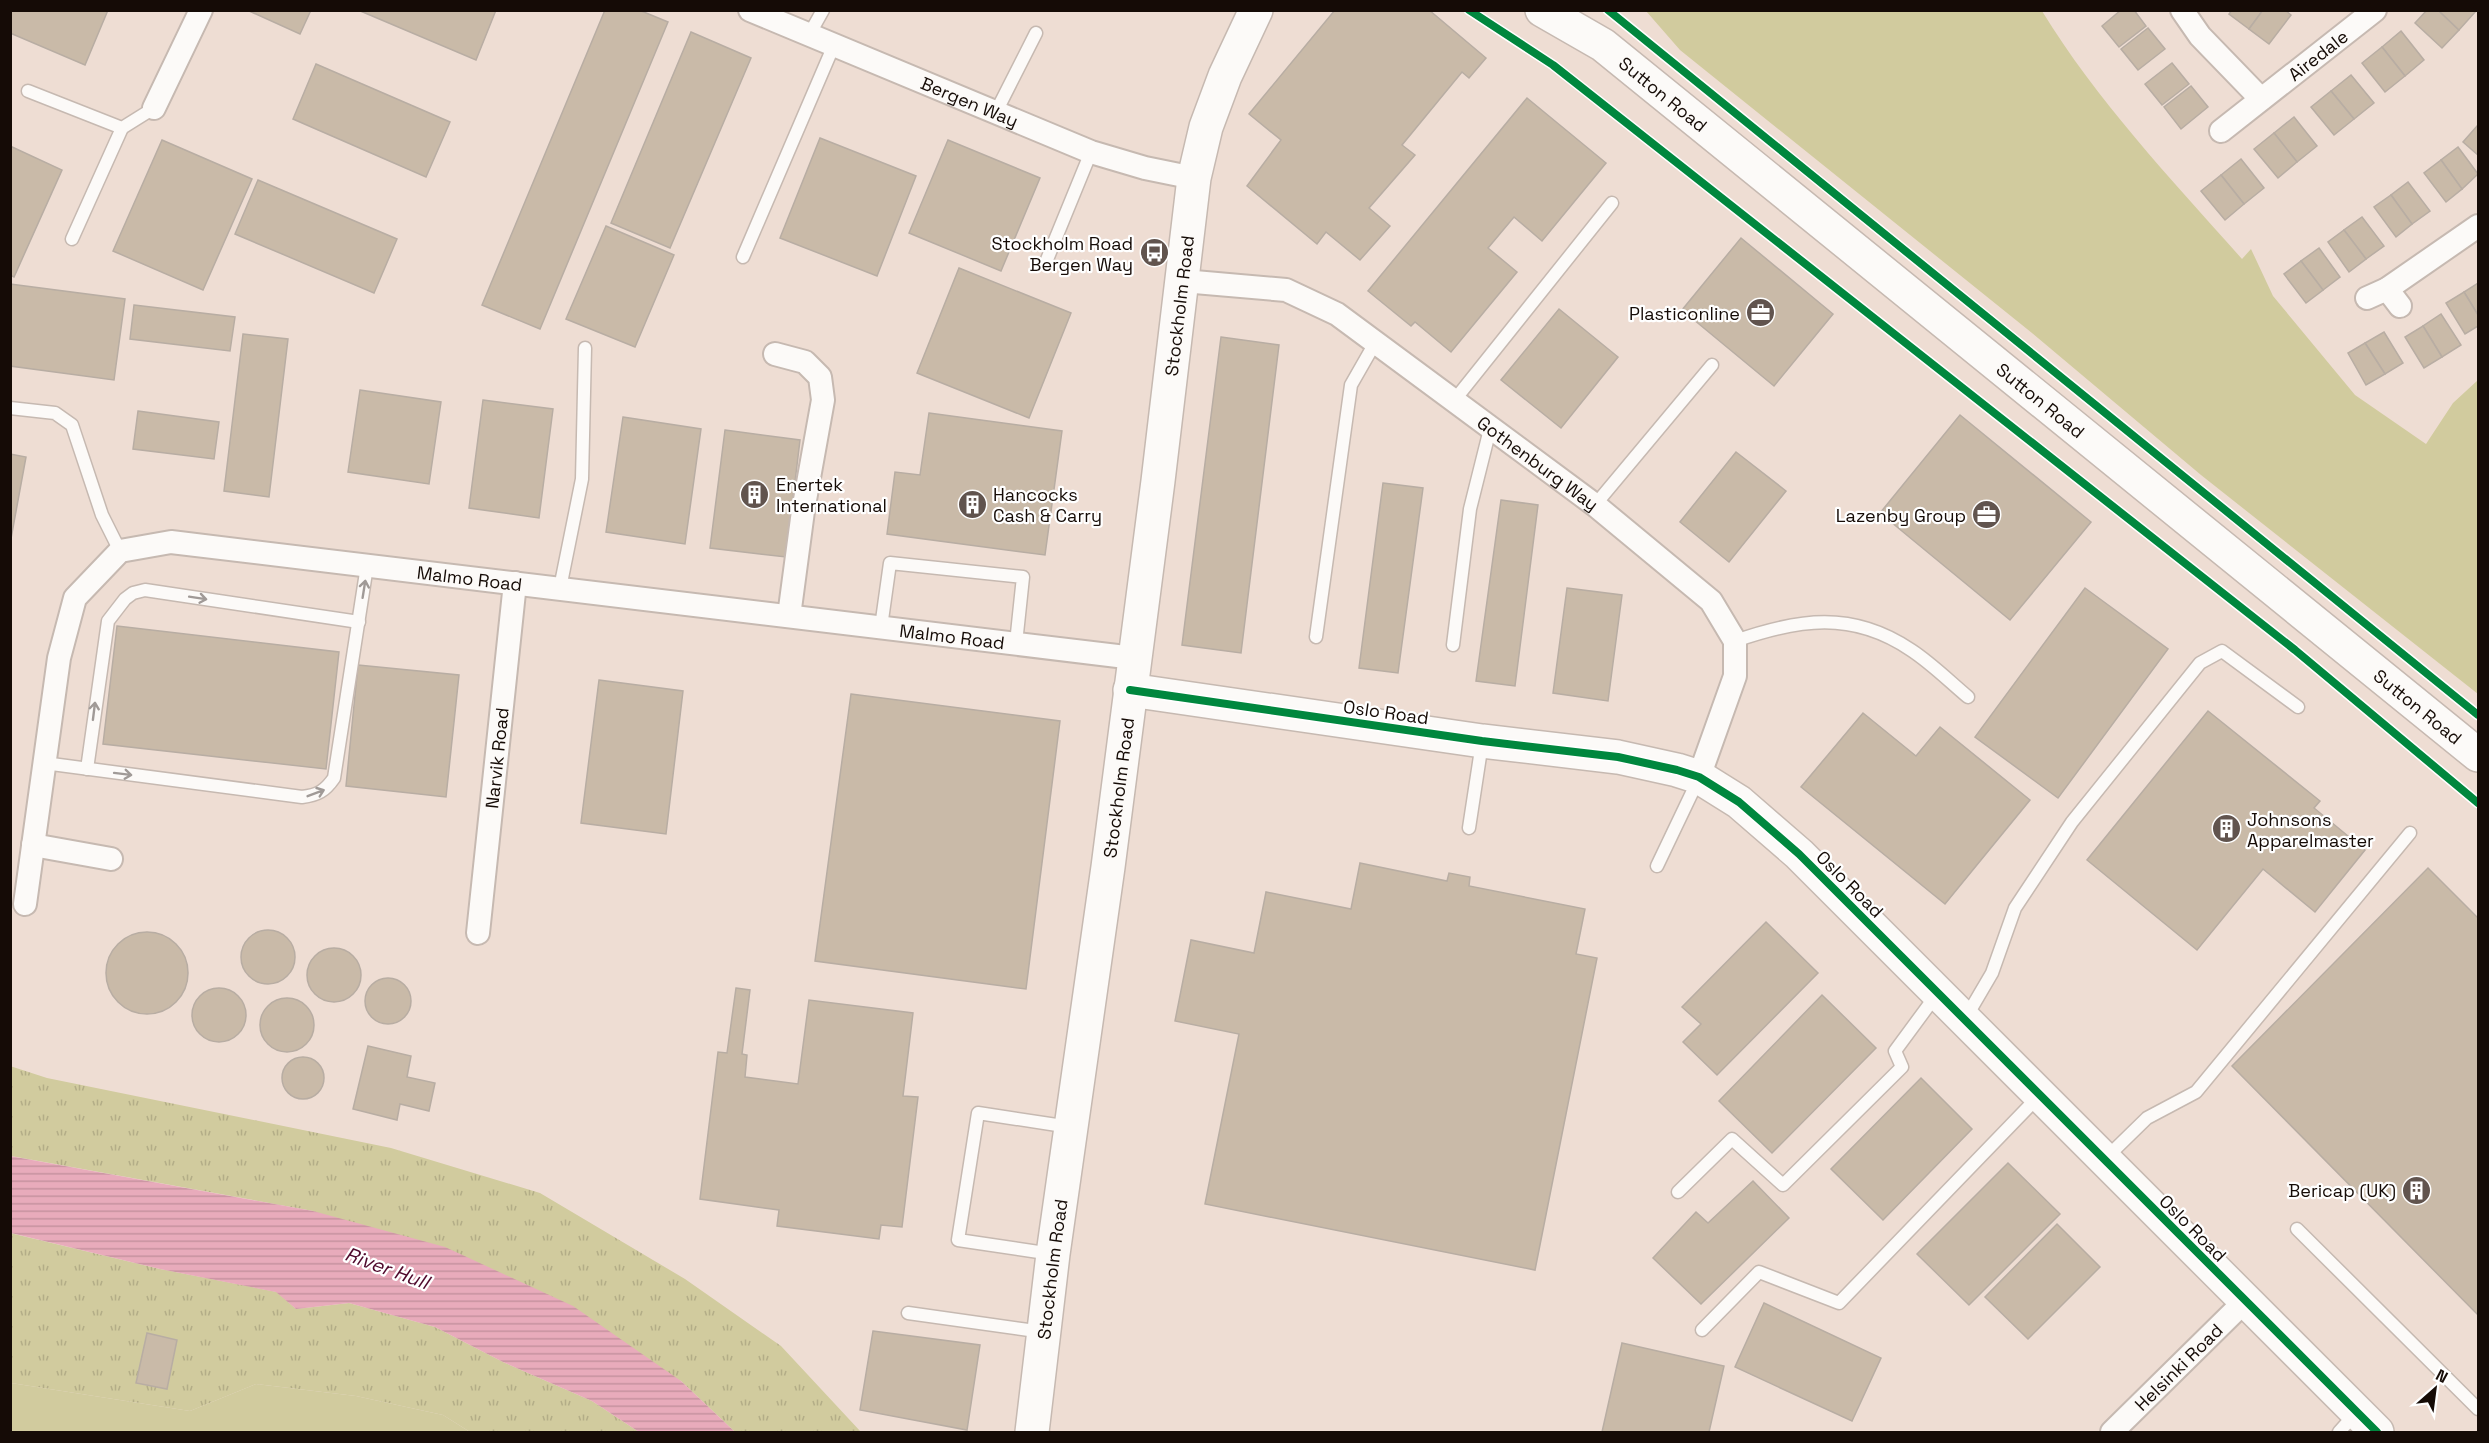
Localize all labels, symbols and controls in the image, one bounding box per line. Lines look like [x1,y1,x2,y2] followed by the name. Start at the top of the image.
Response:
[2283,24,2352,86] street label: Airedale
[1614,51,1712,137] street label: Sutton Road
[918,71,1022,132] street label: Bergen Way
[992,232,1133,276] place label: Stockholm Road Bergen Way
[1159,234,1199,377] street label: Stockholm Road
[1138,237,1170,269] bus stop icon: Stockholm Road Bergen Way
[1745,297,1777,329] office icon: Plasticonline
[1629,302,1740,325] place label: Plasticonline
[1992,357,2090,443] street label: Sutton Road
[1473,410,1603,515] street label: Gothenburg Way
[776,473,887,517] place label: Enertek International
[739,478,771,510] building icon: Enertek International
[993,483,1102,527] place label: Hancocks Cash & Carry
[956,488,988,520] building icon: Hancocks Cash & Carry
[1971,499,2003,531] office icon: Lazenby Group
[1836,504,1966,527] place label: Lazenby Group
[416,560,523,596] street label: Malmo Road
[358,580,369,600] one-way arrow
[188,593,207,604] one-way arrow
[898,618,1006,654] street label: Malmo Road
[2369,664,2467,749] street label: Sutton Road
[1342,695,1430,729] street label: Oslo Road
[89,702,100,722] one-way arrow
[480,706,513,810] street label: Narvik Road
[1098,716,1139,859] street label: Stockholm Road
[113,769,132,780] one-way arrow
[306,787,324,798] one-way arrow
[2247,808,2374,852] place label: Johnsons Apparelmaster
[2210,813,2242,845] building icon: Johnsons Apparelmaster
[1812,846,1888,922] street label: Oslo Road
[2401,1174,2433,1206] building icon: Bericap (UK)
[2288,1179,2396,1202] place label: Bericap (UK)
[2155,1190,2231,1266] street label: Oslo Road
[1032,1197,1072,1341] street label: Stockholm Road
[341,1241,435,1296] water label: River Hull
[2129,1318,2227,1415] street label: Helsinki Road
[2405,1359,2465,1419] north arrow
[2432,1364,2451,1388] text: N

